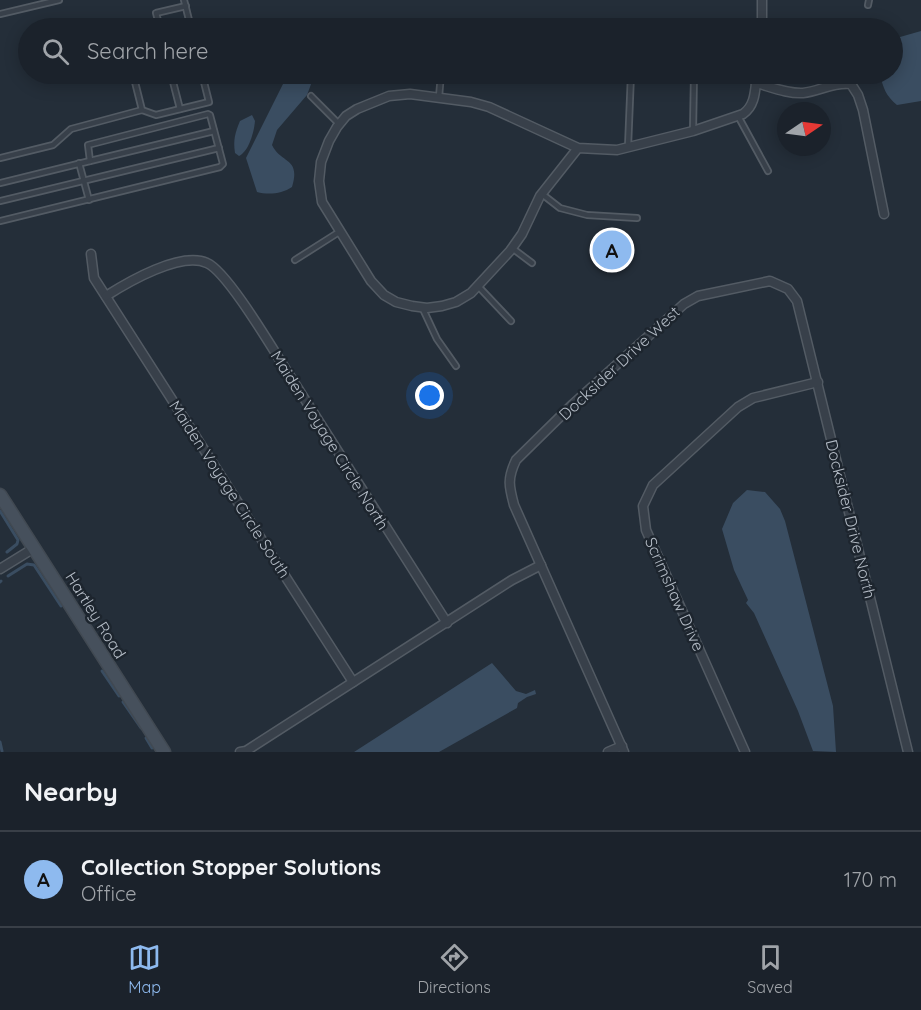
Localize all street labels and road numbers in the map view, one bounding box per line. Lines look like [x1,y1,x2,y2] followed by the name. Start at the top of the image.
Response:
[554,302,684,424] street label: Docksider Drive West
[267,347,393,533] street label: Maiden Voyage Circle North
[165,396,295,582] street label: Maiden Voyage Circle South
[822,437,880,601] street label: Docksider Drive North
[641,534,709,654] street label: Scrimshaw Drive
[61,568,131,662] street label: Hartley Road

